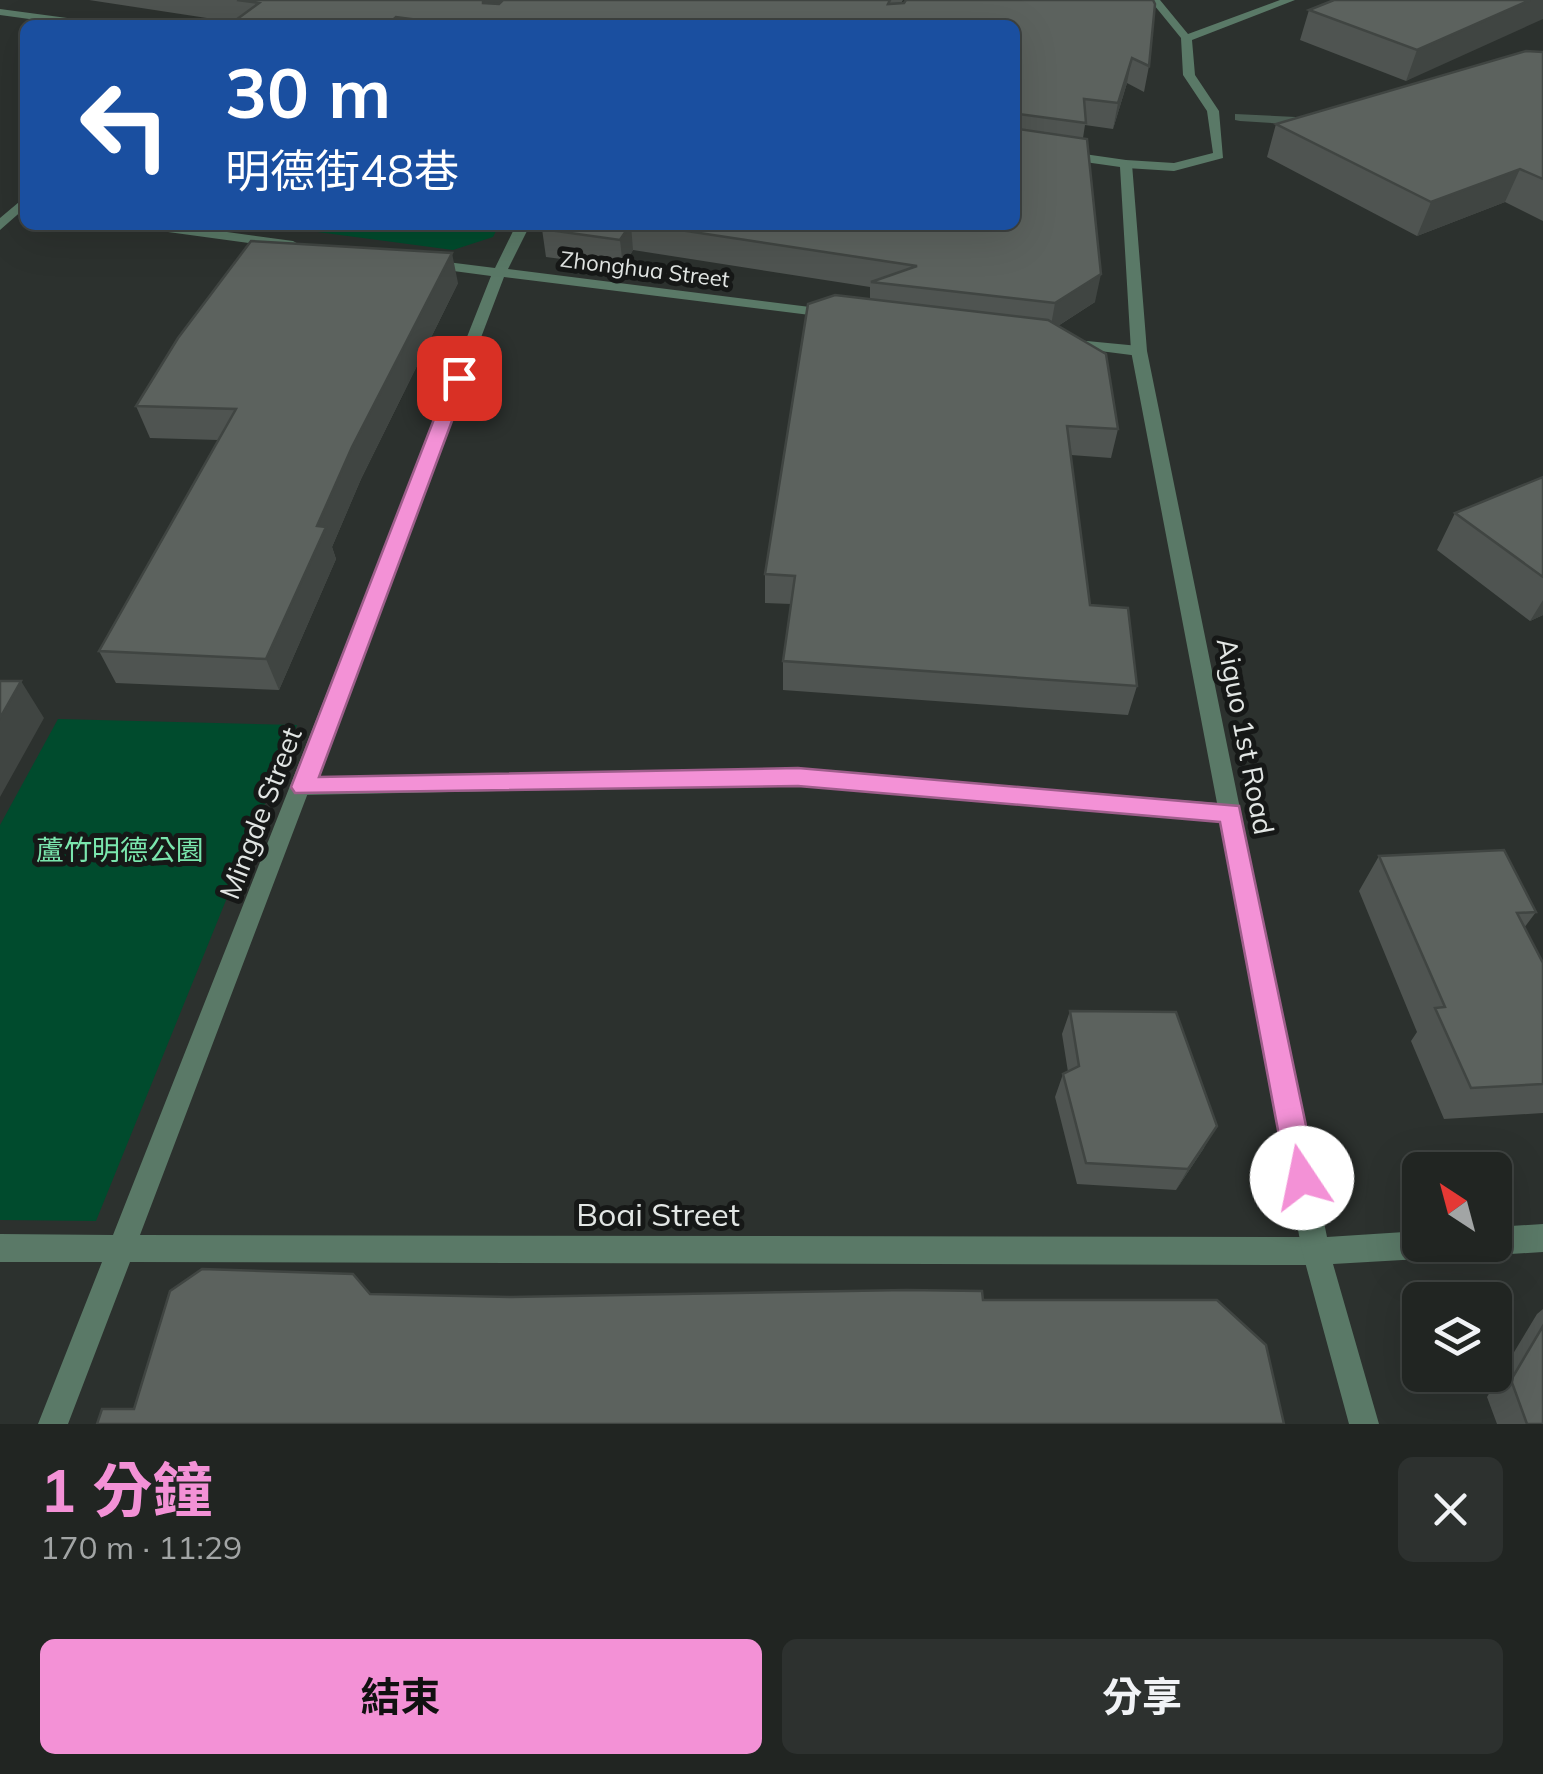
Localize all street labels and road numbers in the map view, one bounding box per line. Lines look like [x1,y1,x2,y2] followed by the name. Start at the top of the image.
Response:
[559,245,731,293] street label: Zhonghua Street
[1210,635,1282,837] street label: Aiguo 1st Road
[211,722,309,904] street label: Mingde Street
[576,1194,740,1234] street label: Boai Street

